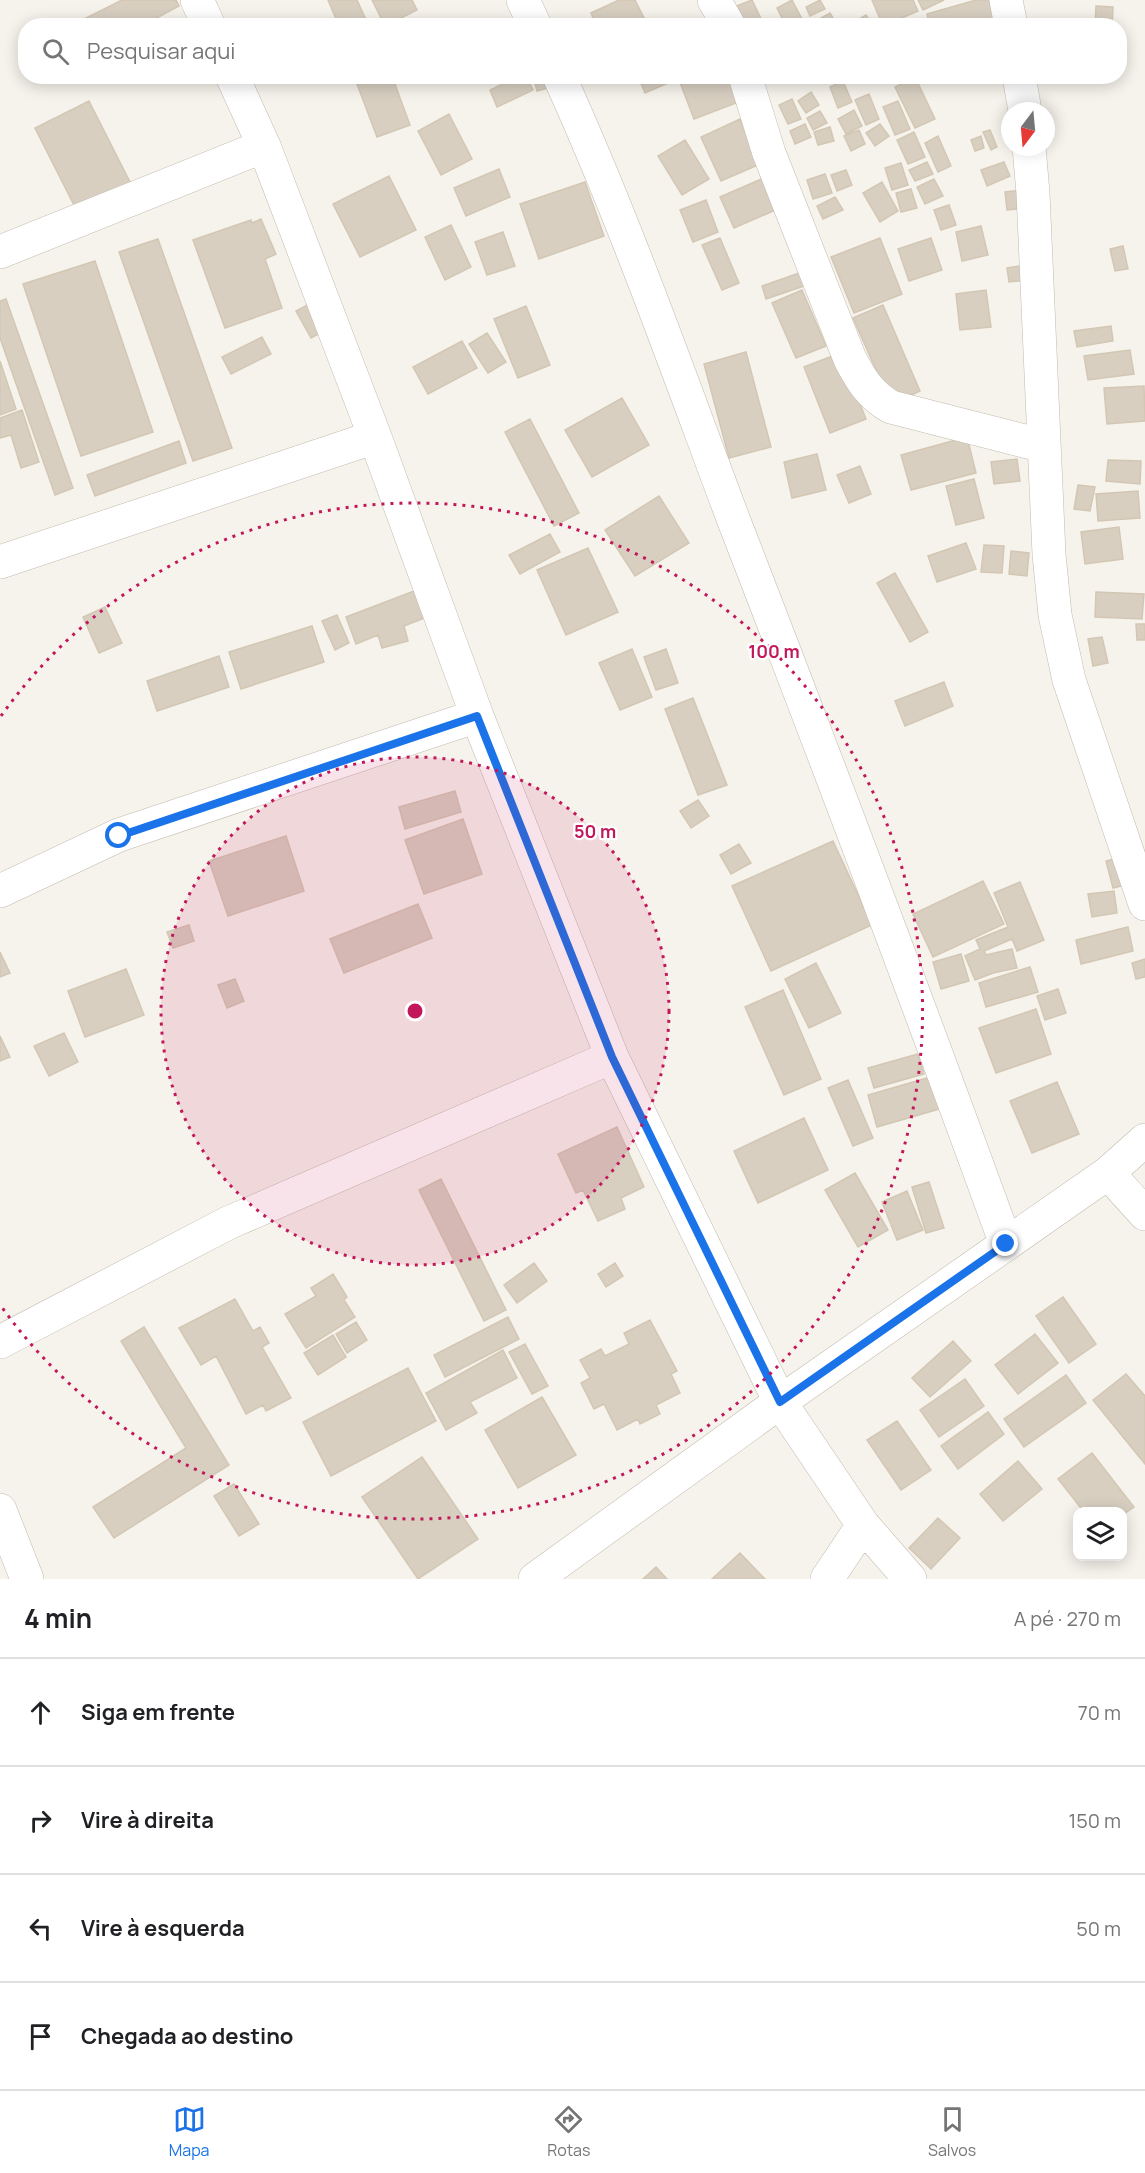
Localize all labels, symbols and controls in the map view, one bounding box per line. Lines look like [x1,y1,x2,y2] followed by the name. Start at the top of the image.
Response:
[18,18,1127,84] search box
[39,35,72,68] icon: search
[87,36,235,66] text: Pesquisar aqui
[1001,102,1055,156] north arrow
[748,639,800,663] text: 100 m
[574,819,616,843] text: 50 m
[105,822,131,848] route start
[405,1001,425,1021] centre of rings
[992,1230,1018,1256] route end
[1073,1507,1127,1561] map controls
[1073,1507,1127,1561] button: layers
[24,1600,92,1636] text: 4 min
[1014,1605,1121,1632] text: A pé · 270 m
[24,1696,57,1729] icon: ahead
[81,1697,235,1727] text: Siga em frente
[1078,1699,1121,1726] text: 70 m
[24,1804,57,1837] icon: right
[81,1805,214,1835] text: Vire à direita
[1068,1807,1121,1834] text: 150 m
[24,1912,57,1945] icon: left
[81,1913,245,1943] text: Vire à esquerda
[1076,1915,1121,1942] text: 50 m
[24,2020,57,2053] icon: arrive
[81,2021,293,2051] text: Chegada ao destino
[169,2103,210,2161] tab: Mapa
[547,2103,590,2161] tab: Rotas
[928,2103,976,2161] tab: Salvos

